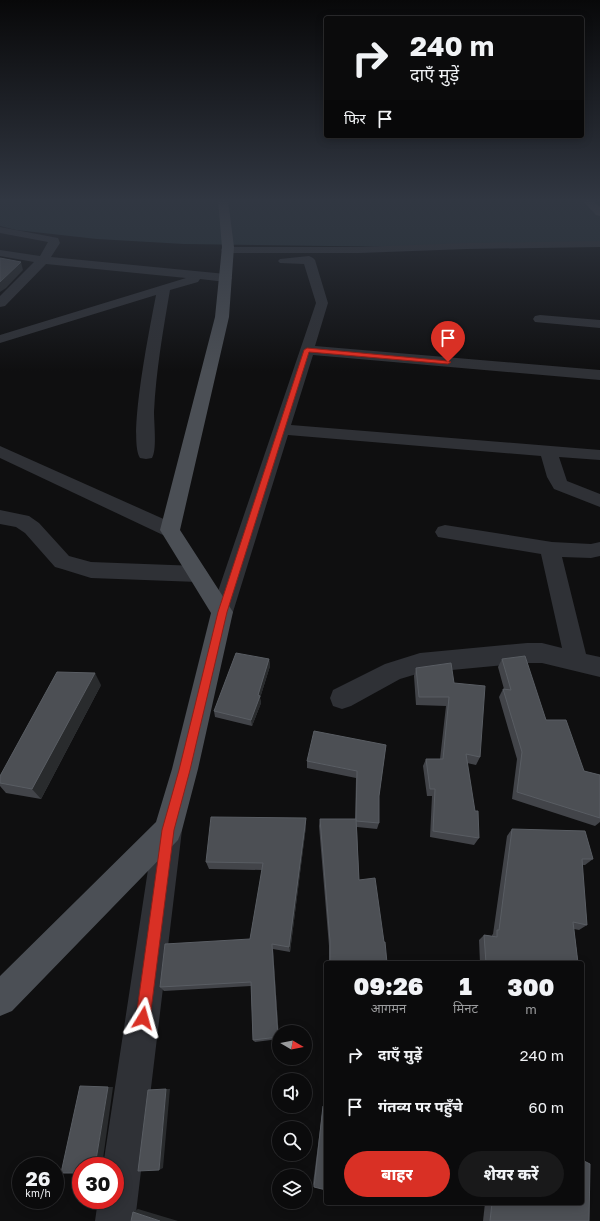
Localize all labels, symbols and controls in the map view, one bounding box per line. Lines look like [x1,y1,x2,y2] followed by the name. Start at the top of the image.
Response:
[410,29,494,62] text: 240 m
[344,32,396,84] icon: right
[410,63,459,85] text: दाएँ मुड़ें
[374,108,396,130] icon: arrive
[344,109,366,127] text: फिर
[431,321,465,362] pin
[437,327,459,349] icon: arrive
[354,971,423,1000] text: 09:26
[459,971,472,1000] text: 1
[508,972,554,1001] text: 300
[122,997,164,1039] position arrow
[371,1000,406,1016] text: आगमन
[453,1000,478,1016] text: मिनट
[525,1001,537,1017] text: m
[272,1025,312,1065] north arrow
[272,1025,312,1209] map controls
[344,1044,366,1066] icon: right
[378,1045,422,1063] text: दाएँ मुड़ें
[520,1046,564,1064] text: 240 m
[272,1073,312,1113] button: sound
[344,1096,366,1118] icon: arrive
[378,1097,463,1115] text: गंतव्य पर पहुँचे
[529,1098,564,1116] text: 60 m
[272,1121,312,1161] button: search
[344,1151,450,1197] button: बाहर
[458,1151,564,1197] button: शेयर करें
[72,1157,124,1209] speed limit sign: 30
[26,1166,50,1190] text: 26
[272,1169,312,1209] button: layers
[25,1187,51,1199] text: km/h

